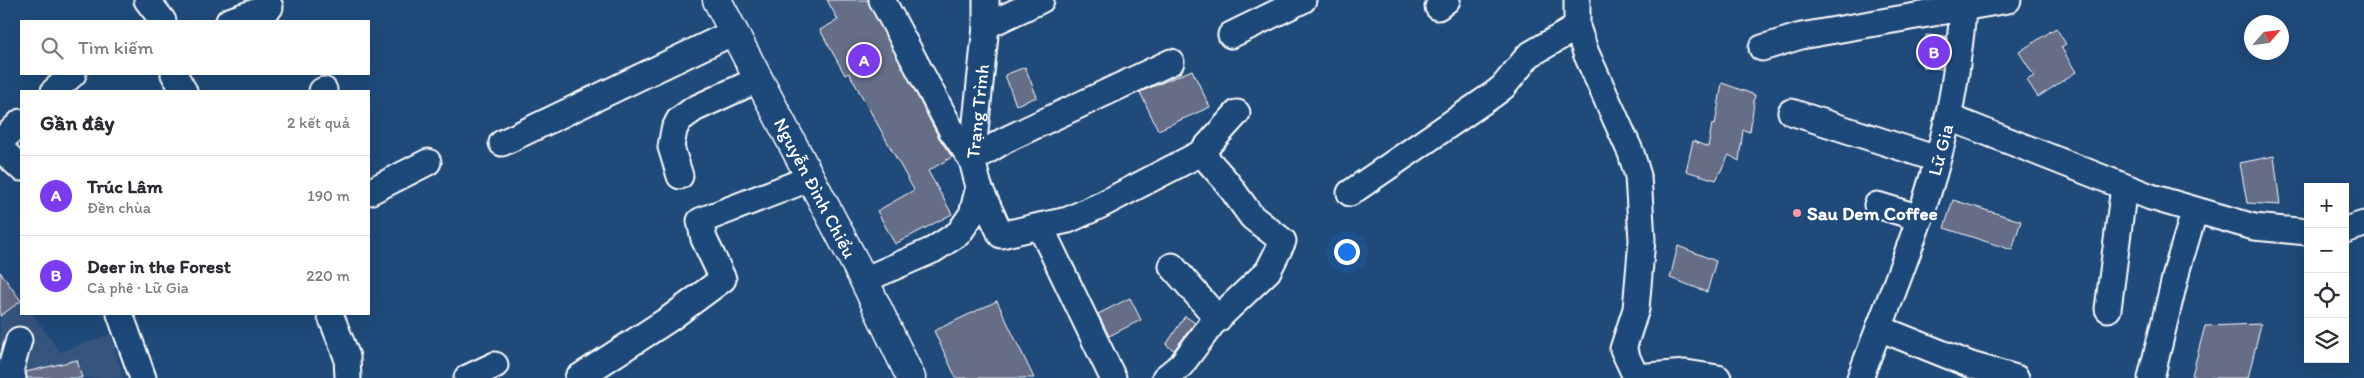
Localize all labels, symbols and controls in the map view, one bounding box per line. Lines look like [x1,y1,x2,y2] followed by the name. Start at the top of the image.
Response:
[2244,15,2289,60] north arrow
[20,20,370,75] search box
[1918,33,1950,71] pin: B
[38,34,66,62] icon: search
[78,36,153,59] text: Tìm kiếm
[848,41,880,79] pin: A
[961,63,994,160] street label: Trạng Trình
[40,110,114,135] text: Gần đây
[287,113,350,132] text: 2 kết quả
[769,114,862,262] street label: Nguyễn Đình Chiểu
[1923,122,1958,178] street label: Lữ Gia
[87,175,163,198] text: Trúc Lâm
[2304,183,2349,363] map controls
[2304,183,2349,228] button: +
[51,186,61,205] text: A
[307,186,350,205] text: 190 m
[87,198,151,217] text: Đền chùa
[1807,202,1938,225] place label: Sau Dem Coffee
[1791,207,1803,219] marker: Sau Dem Coffee
[2304,228,2349,273] button: −
[1334,239,1360,265] your location
[87,255,231,278] text: Deer in the Forest
[51,266,61,285] text: B
[306,266,350,285] text: 220 m
[2304,273,2349,318] button: locate
[87,278,189,297] text: Cà phê · Lữ Gia
[2304,318,2349,363] button: layers

